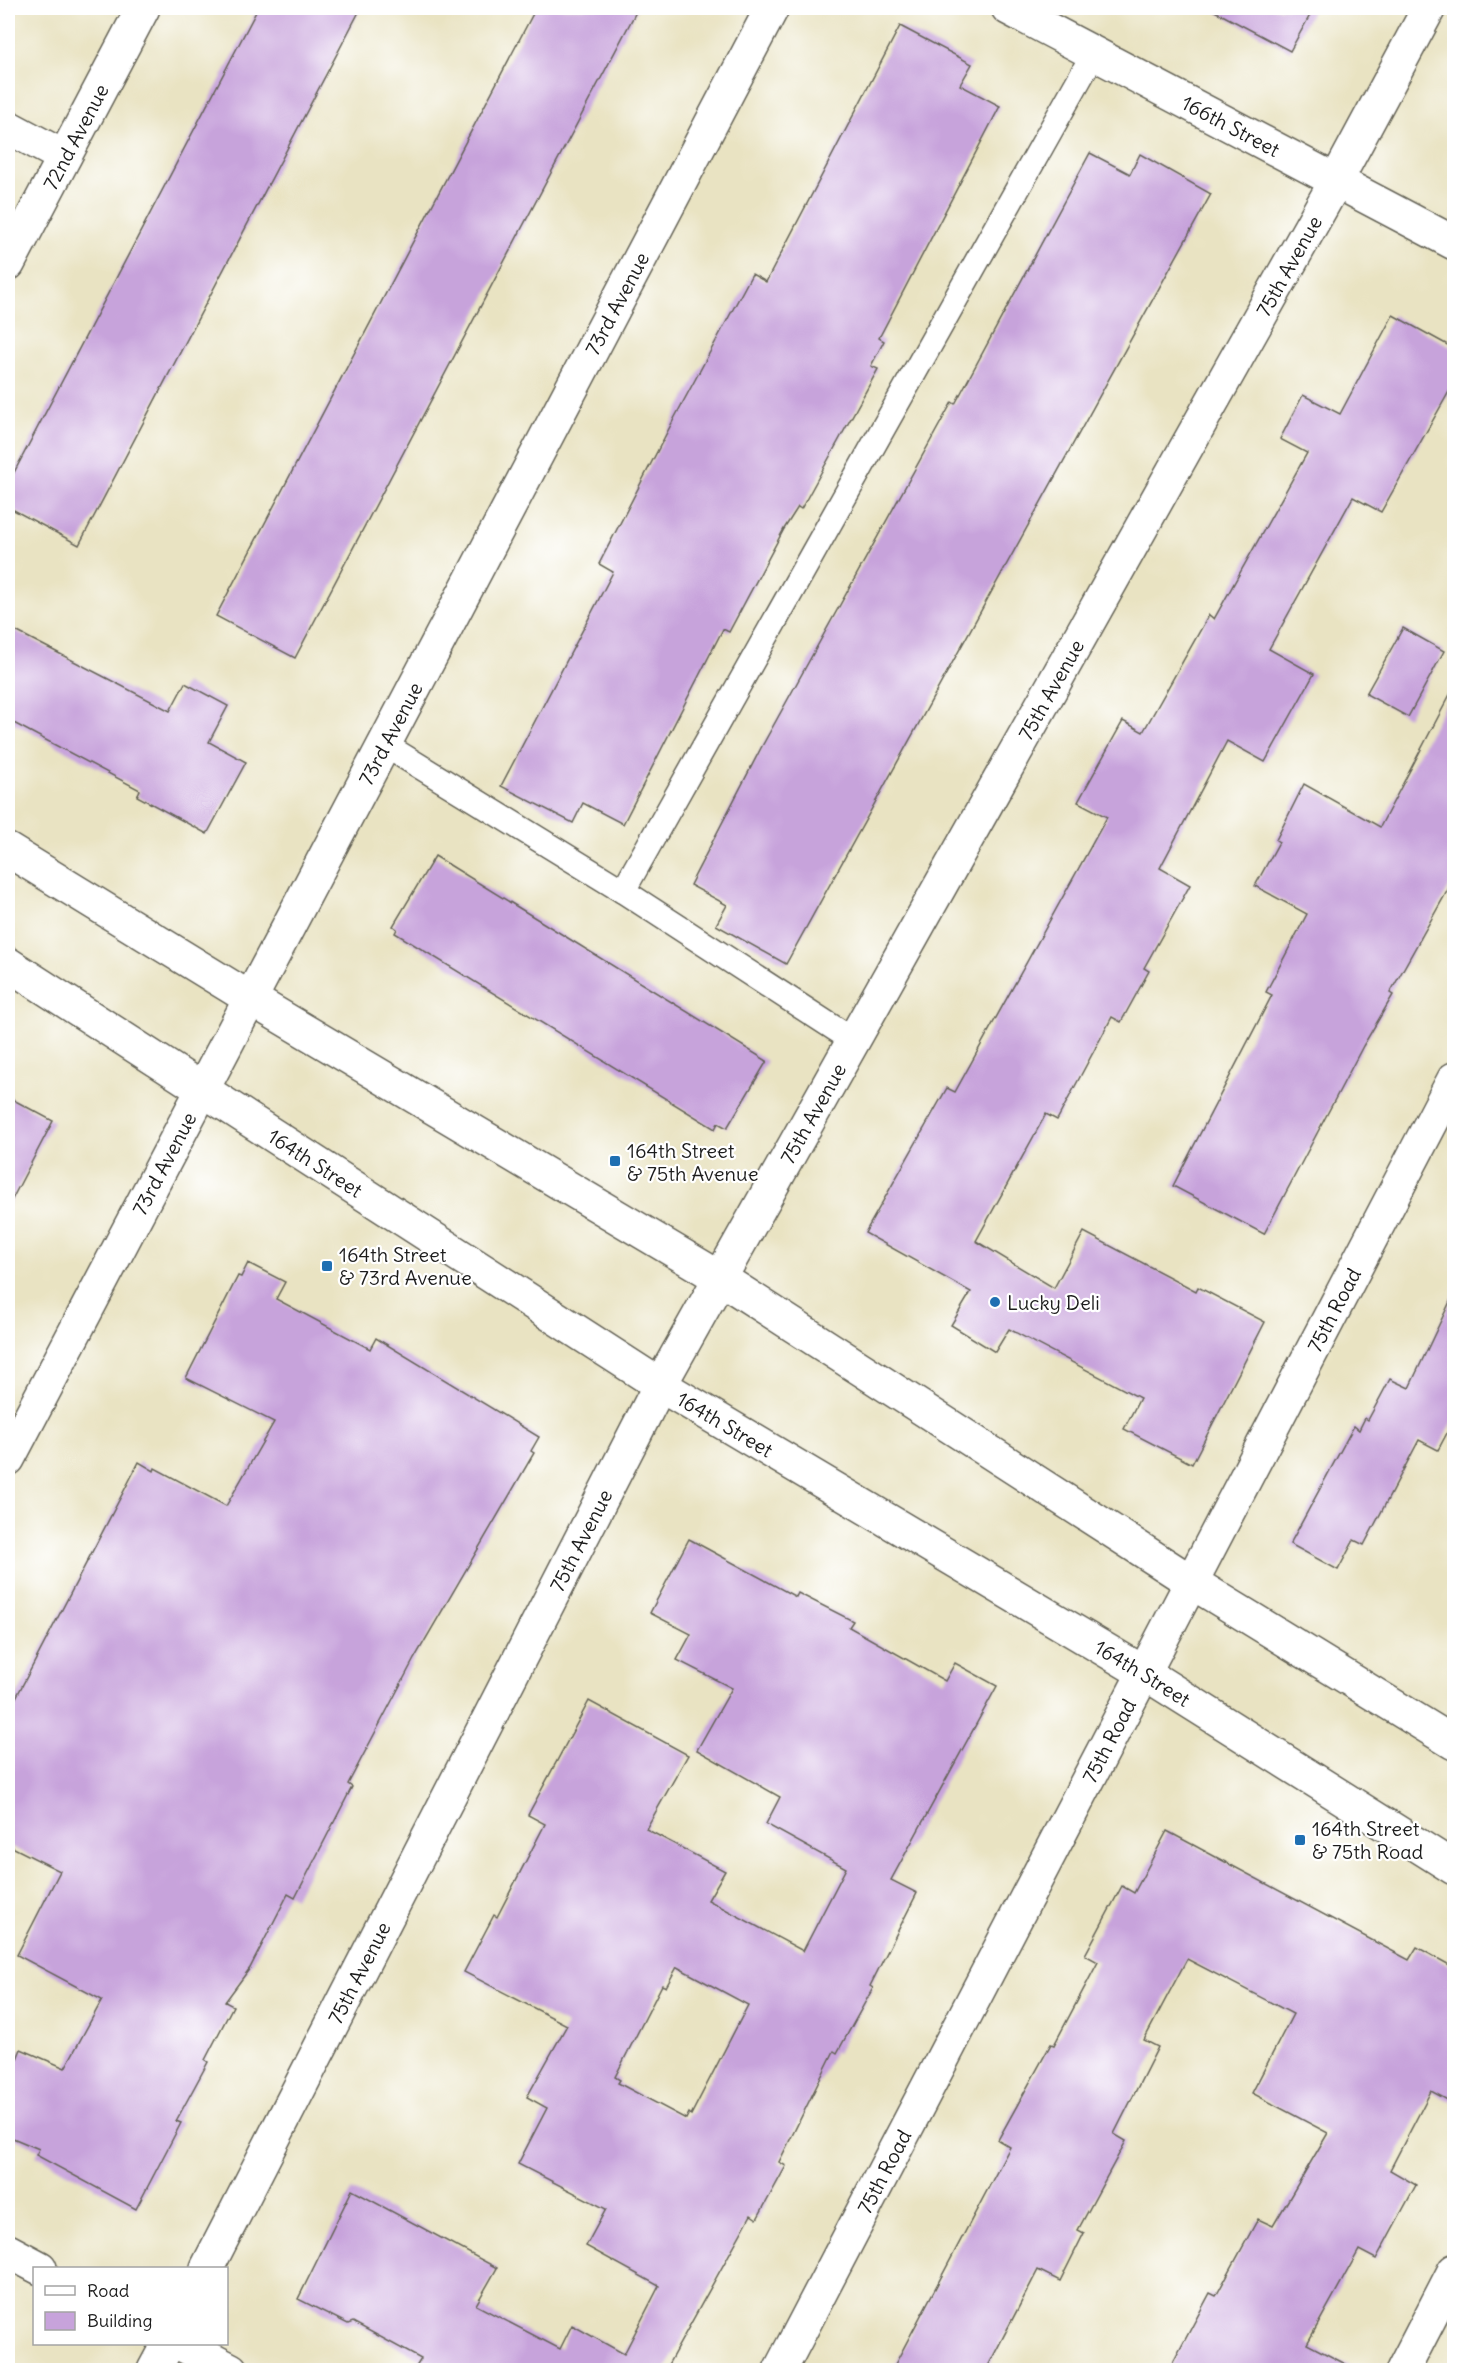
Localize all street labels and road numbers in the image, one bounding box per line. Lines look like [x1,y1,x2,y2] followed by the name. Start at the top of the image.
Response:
[37,79,113,194] street label: 72nd Avenue
[1178,89,1285,162] street label: 166th Street
[1250,211,1327,320] street label: 75th Avenue
[579,248,654,359] street label: 73rd Avenue
[1012,635,1089,744] street label: 75th Avenue
[353,678,427,789] street label: 73rd Avenue
[774,1059,851,1168] street label: 75th Avenue
[126,1108,201,1219] street label: 73rd Avenue
[264,1123,368,1202] street label: 164th Street
[1301,1263,1366,1356] street label: 75th Road
[673,1386,778,1462] street label: 164th Street
[544,1485,617,1595] street label: 75th Avenue
[1090,1634,1195,1711] street label: 164th Street
[1076,1694,1141,1787] street label: 75th Road
[322,1917,395,2028] street label: 75th Avenue
[851,2125,916,2218] street label: 75th Road

